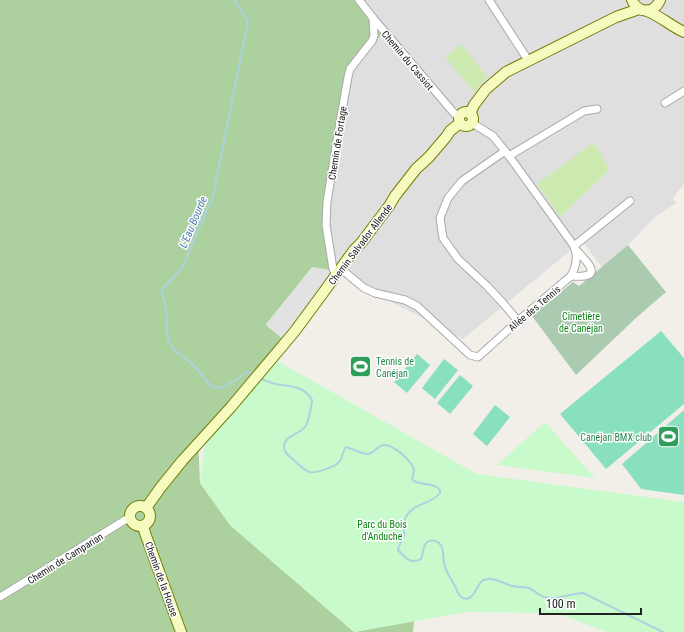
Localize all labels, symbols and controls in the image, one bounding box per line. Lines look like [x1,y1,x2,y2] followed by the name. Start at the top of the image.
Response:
[380,28,436,92] street label: Chemin du Cassiot
[326,105,349,181] street label: Chemin de Fortage
[177,194,210,250] water label: L'Eau Bourde
[326,202,395,287] street label: Chemin Salvador Allende
[506,283,563,333] street label: Allée des Tennis
[559,311,603,334] park label: Cimetière de Canéjan
[348,354,374,380] sports icon: Tennis de Canéjan
[376,356,414,379] place label: Tennis de Canéjan
[655,424,681,450] sports icon: Canéjan BMX club
[580,432,652,443] place label: Canéjan BMX club
[357,519,407,542] park label: Parc du Bois d'Anduche
[26,531,105,586] street label: Chemin de Camparian
[143,540,180,618] street label: Chemin de la House
[540,590,641,616] scale bar
[546,597,576,611] text: 100 m

